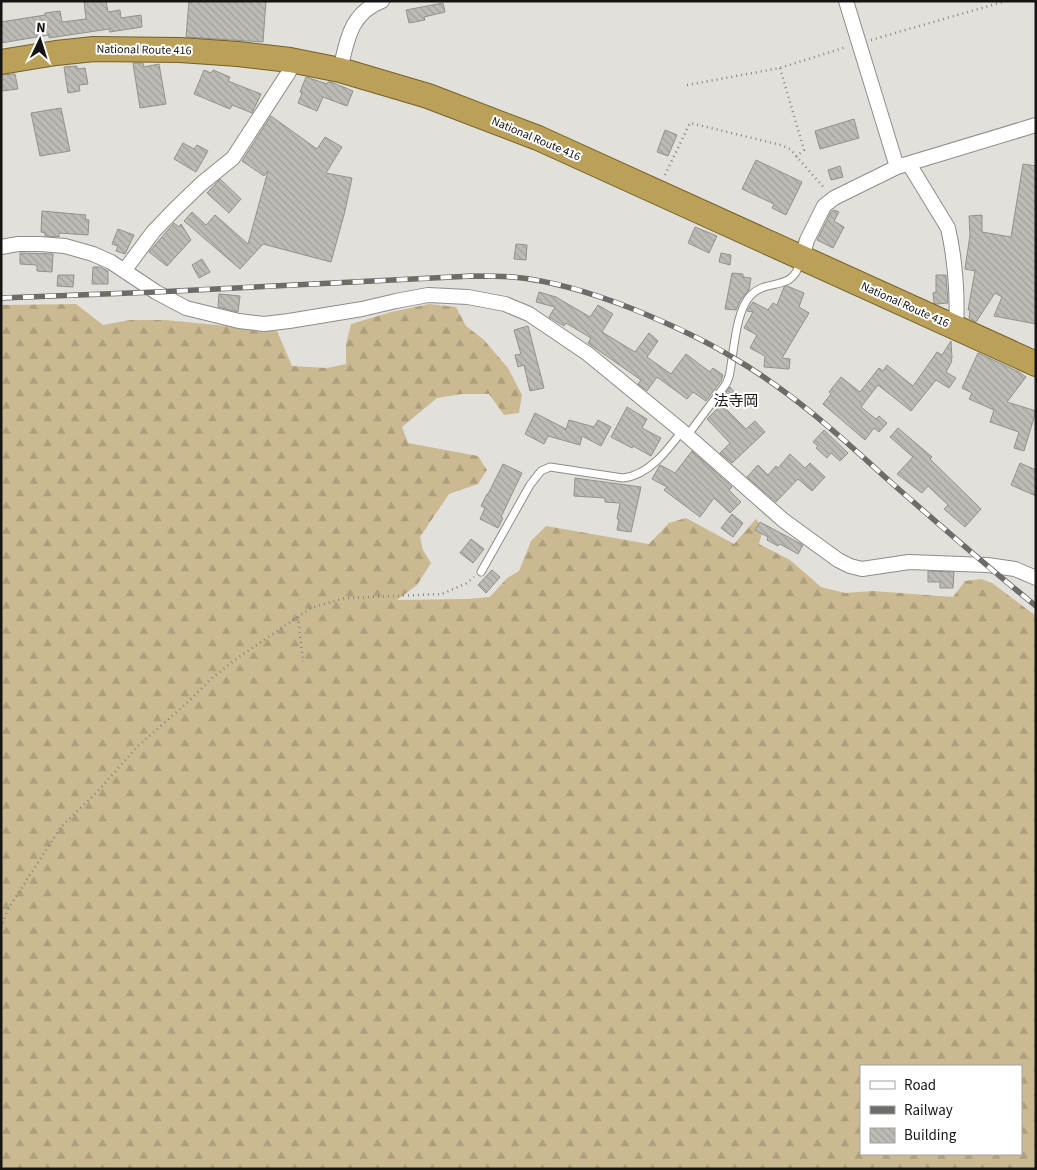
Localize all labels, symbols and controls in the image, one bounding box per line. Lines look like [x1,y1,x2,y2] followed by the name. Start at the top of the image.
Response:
[15,15,65,65] north arrow
[35,18,46,38] text: N
[96,41,192,59] street label: National Route 416
[489,113,583,165] street label: National Route 416
[858,278,952,332] street label: National Route 416
[713,391,759,412] district label: 法寺岡
[860,1065,1022,1155] legend
[904,1075,936,1096] text: Road
[904,1100,953,1121] text: Railway
[904,1125,957,1146] text: Building

